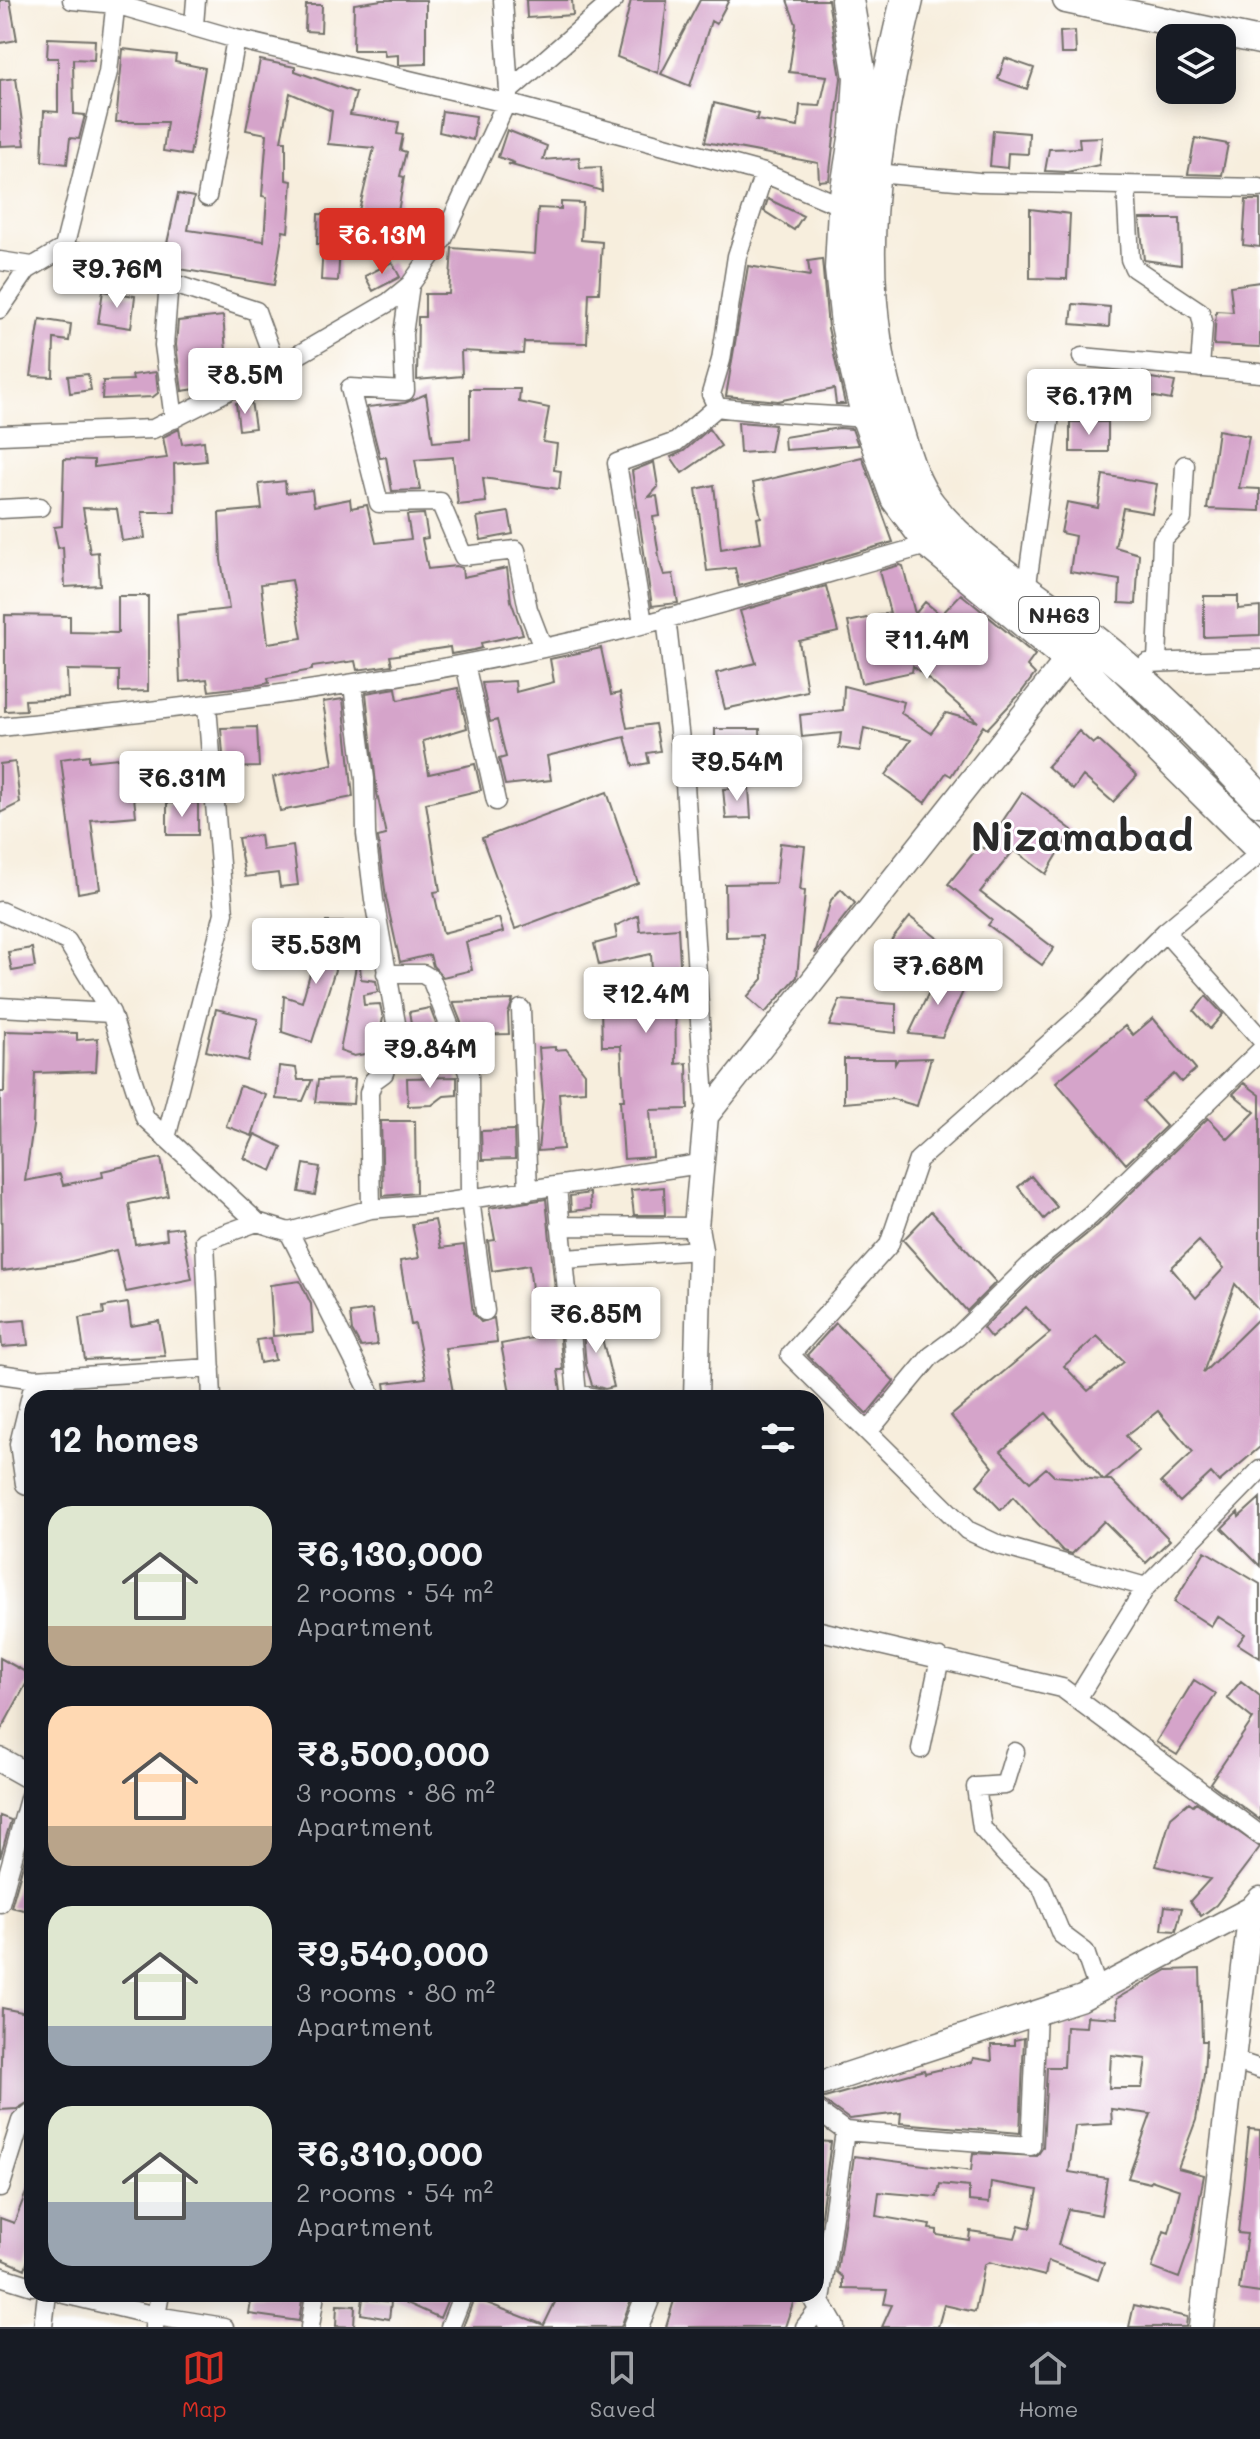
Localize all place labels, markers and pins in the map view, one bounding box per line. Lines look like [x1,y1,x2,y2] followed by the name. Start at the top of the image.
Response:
[317,208,447,276] pin: ₹6.13M
[52,242,182,310] pin: ₹9.76M
[189,348,301,416] pin: ₹8.5M
[1024,369,1154,437] pin: ₹6.17M
[862,613,992,681] pin: ₹11.4M
[672,735,802,803] pin: ₹9.54M
[117,751,247,819] pin: ₹6.31M
[251,918,381,986] pin: ₹5.53M
[873,939,1003,1007] pin: ₹7.68M
[581,967,711,1035] pin: ₹12.4M
[365,1022,495,1090] pin: ₹9.84M
[531,1287,661,1355] pin: ₹6.85M

